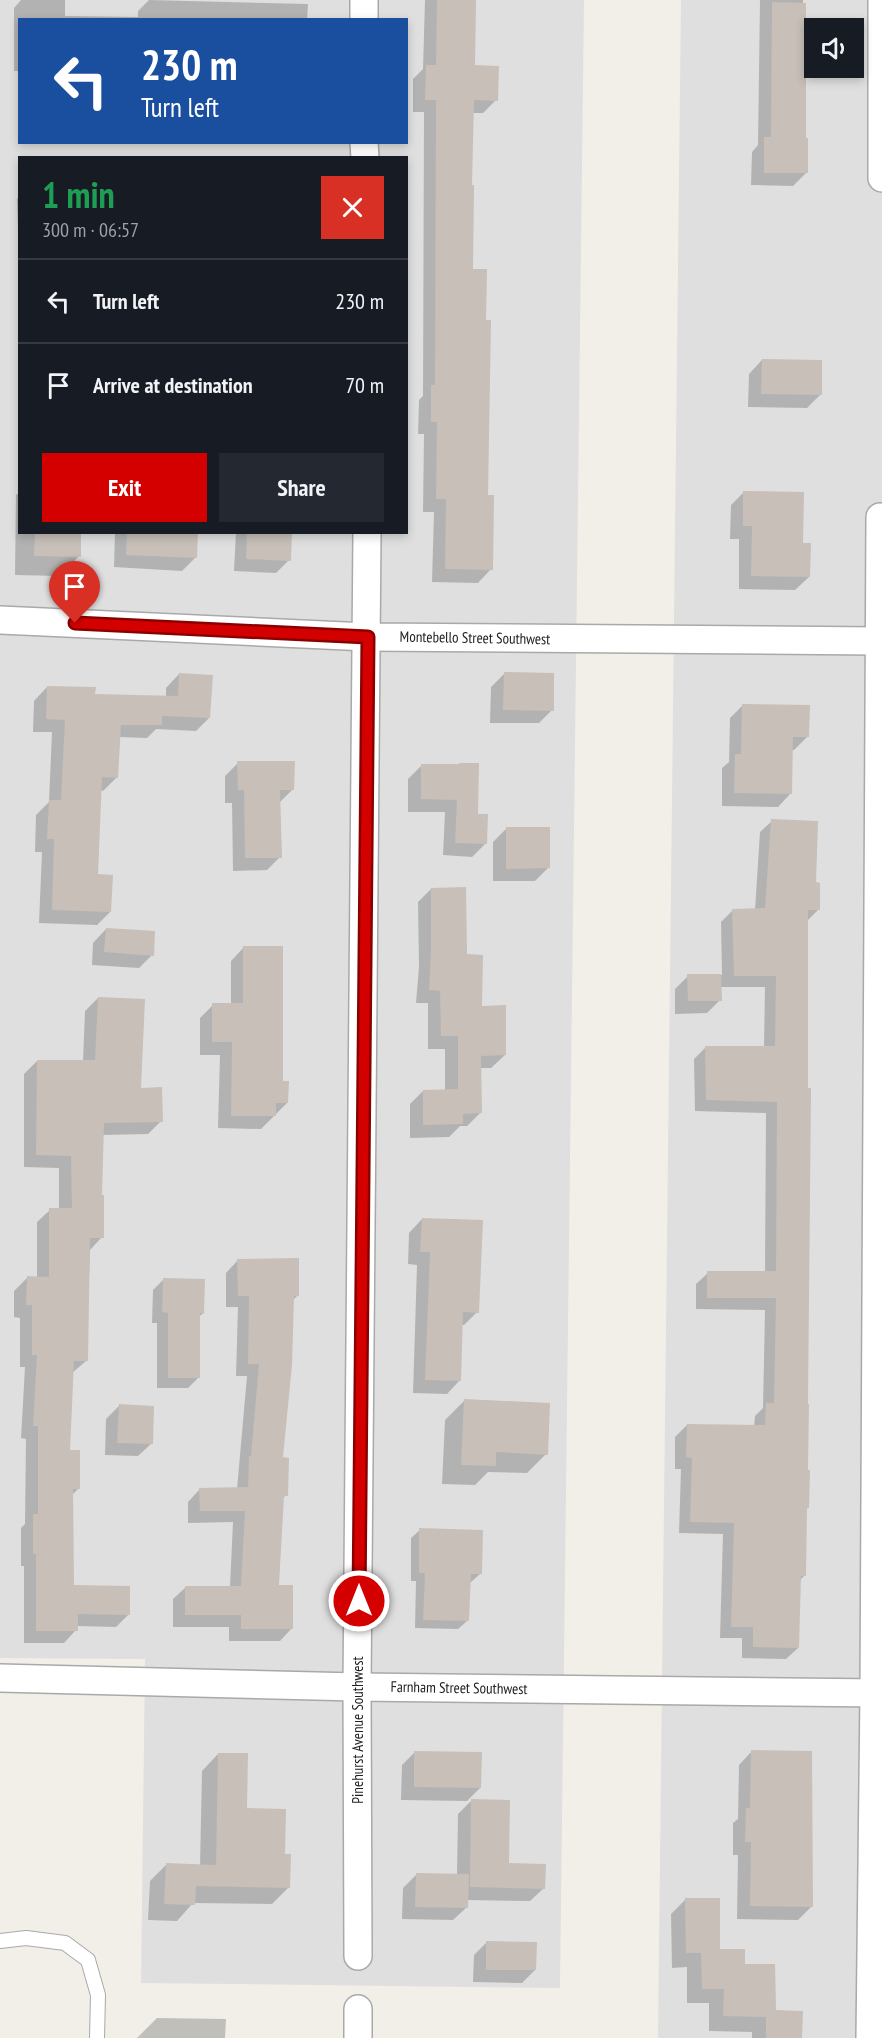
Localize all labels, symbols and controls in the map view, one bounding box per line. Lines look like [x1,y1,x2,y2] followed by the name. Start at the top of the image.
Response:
[804,18,864,78] map controls
[804,18,864,78] button: sound
[141,37,238,92] text: 230 m
[42,42,120,120] icon: left
[141,90,219,124] text: Turn left
[42,171,115,218] text: 1 min
[321,176,384,239] button: close
[42,217,139,243] text: 300 m · 06:57
[42,285,75,318] icon: left
[93,287,159,315] text: Turn left
[335,287,384,315] text: 230 m
[42,369,75,402] icon: arrive
[93,371,253,399] text: Arrive at destination
[345,371,384,399] text: 70 m
[42,453,207,522] button: Exit
[219,453,384,522] button: Share
[49,561,100,623] pin
[58,570,91,603] icon: arrive
[400,627,550,648] street label: Montebello Street Southwest
[327,1569,391,1633] position arrow
[348,1656,367,1804] street label: Pinehurst Avenue Southwest
[390,1677,528,1698] street label: Farnham Street Southwest

